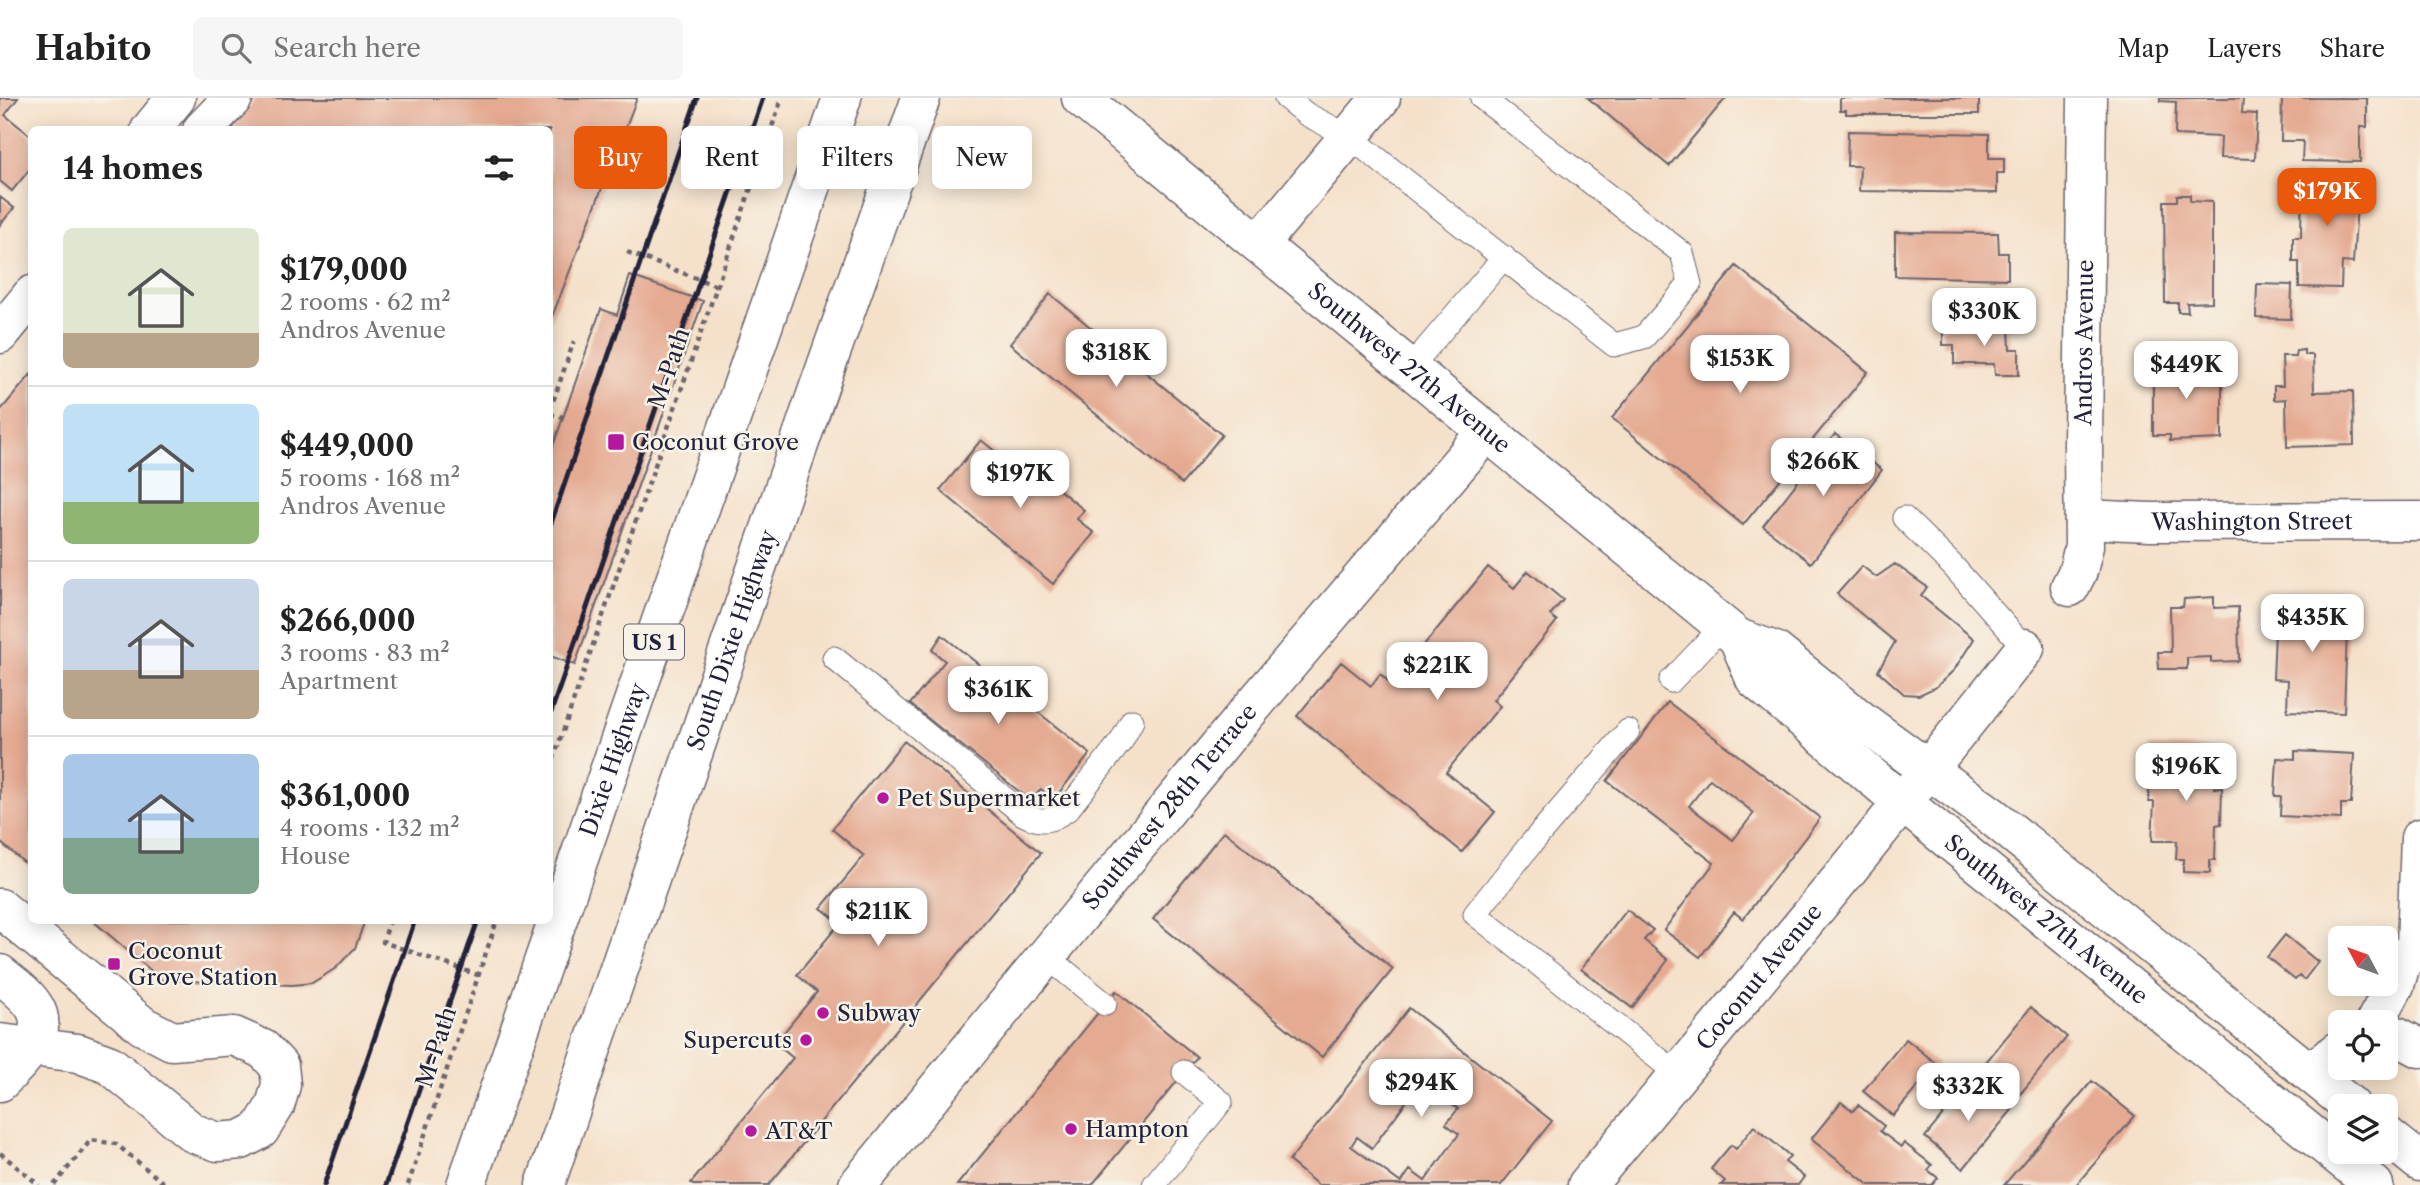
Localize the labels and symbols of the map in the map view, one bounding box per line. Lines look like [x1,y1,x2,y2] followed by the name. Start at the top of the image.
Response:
[2278,169,2376,228] pin: $179K
[2069,259,2099,427] street label: Andros Avenue
[1302,277,1516,459] street label: Southwest 27th Avenue
[1935,288,2033,348] pin: $330K
[642,324,696,412] street label: M-Path
[1067,330,1165,389] pin: $318K
[1691,336,1789,395] pin: $153K
[2137,342,2235,401] pin: $449K
[632,428,799,456] place label: Coconut Grove
[606,432,626,452] marker: Coconut Grove
[1774,438,1872,498] pin: $266K
[971,450,1069,510] pin: $197K
[2150,507,2353,536] street label: Washington Street
[681,526,783,754] street label: South Dixie Highway
[2263,594,2361,654] pin: $435K
[624,624,684,660] road number: US 1
[1388,642,1486,702] pin: $221K
[949,666,1047,726] pin: $361K
[574,679,653,840] street label: Dixie Highway
[1076,698,1263,915] street label: Southwest 28th Terrace
[2137,744,2235,803] pin: $196K
[897,784,1080,812] place label: Pet Supermarket
[875,790,891,806] marker: Pet Supermarket
[1939,828,2154,1010] street label: Southwest 27th Avenue
[829,888,927,948] pin: $211K
[1690,898,1828,1056] street label: Coconut Avenue
[2328,926,2398,996] north arrow
[128,937,278,991] place label: Coconut Grove Station
[106,956,122,972] marker: Coconut Grove Station
[837,999,921,1027] place label: Subway
[410,1003,462,1091] street label: M-Path
[815,1005,831,1021] marker: Subway
[683,1026,792,1054] place label: Supercuts
[798,1032,814,1048] marker: Supercuts
[1372,1060,1470,1119] pin: $294K
[1919,1063,2017,1123] pin: $332K
[1085,1115,1189,1143] place label: Hampton
[764,1117,833,1145] place label: AT&T
[1063,1121,1079,1137] marker: Hampton
[743,1123,759,1139] marker: AT&T

